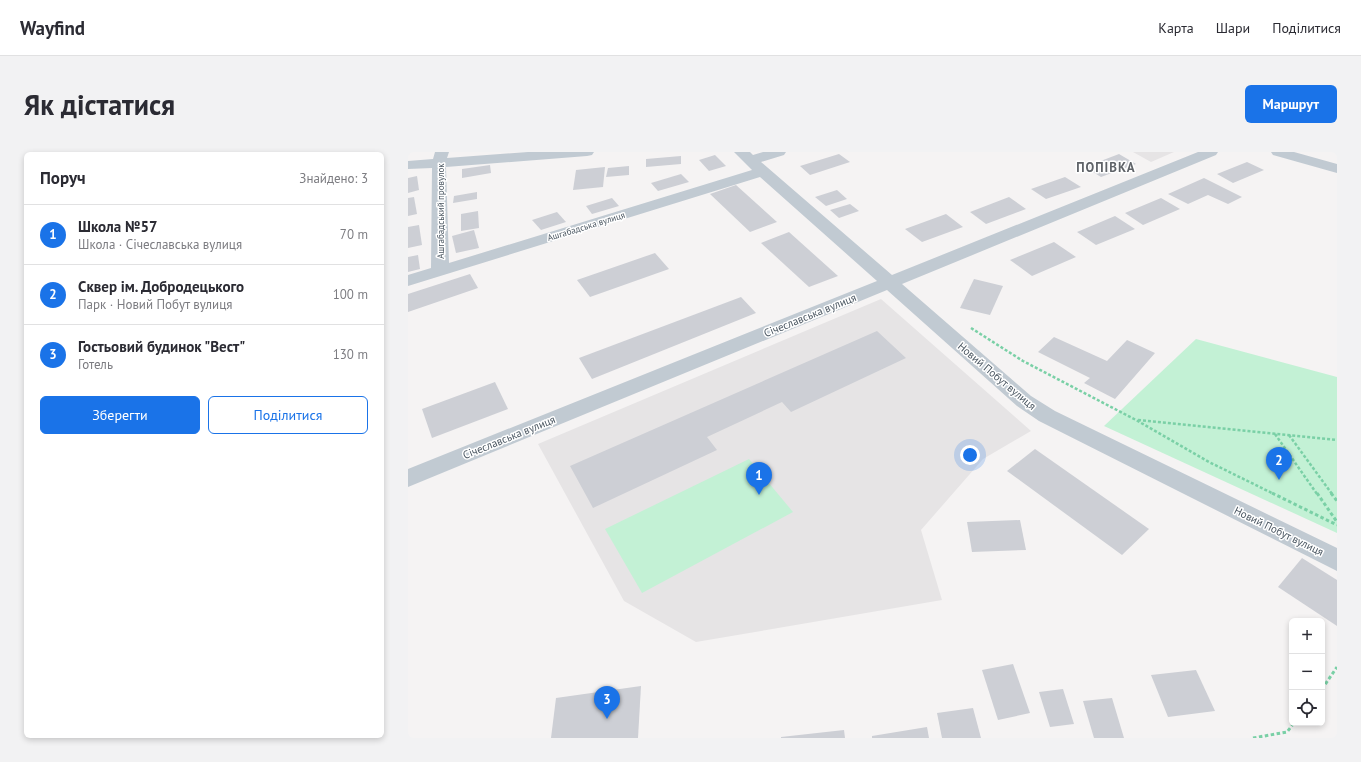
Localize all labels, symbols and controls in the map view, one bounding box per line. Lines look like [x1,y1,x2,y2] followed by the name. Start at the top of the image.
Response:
[20,16,85,40] text: Wayfind
[1158,19,1194,37] text: Карта
[1216,19,1250,37] text: Шари
[1272,19,1341,37] text: Поділитися
[1245,85,1337,123] button: Маршрут
[24,86,175,123] text: Як дістатися
[1076,159,1136,176] district label: ПОПІВКА
[435,163,446,259] street label: Ашгабадський провулок
[40,167,86,189] text: Поруч
[299,170,368,187] text: Знайдено: 3
[546,209,626,243] street label: Ашгабадська вулиця
[78,217,158,236] text: Школа №57
[49,226,57,243] text: 1
[340,226,368,243] text: 70 m
[78,236,242,253] text: Школа · Січеславська вулиця
[78,277,244,296] text: Сквер ім. Добродецького
[49,286,57,303] text: 2
[333,286,368,303] text: 100 m
[762,290,858,340] street label: Січеславська вулиця
[78,296,232,313] text: Парк · Новий Побут вулиця
[78,337,245,356] text: Гостьовий будинок "Вест"
[955,339,1039,413] street label: Новий Побут вулиця
[49,346,57,363] text: 3
[333,346,368,363] text: 130 m
[78,356,113,373] text: Готель
[40,396,200,434] button: Зберегти
[208,396,368,434] button: Поділитися
[461,412,557,462] street label: Січеславська вулиця
[960,445,980,465] your location
[1266,447,1292,480] pin: 2
[746,462,772,495] pin: 1
[1232,503,1326,559] street label: Новий Побут вулиця
[1289,618,1325,726] map controls
[1289,618,1325,654] button: +
[1289,654,1325,690] button: −
[594,686,620,719] pin: 3
[1289,690,1325,726] button: locate

